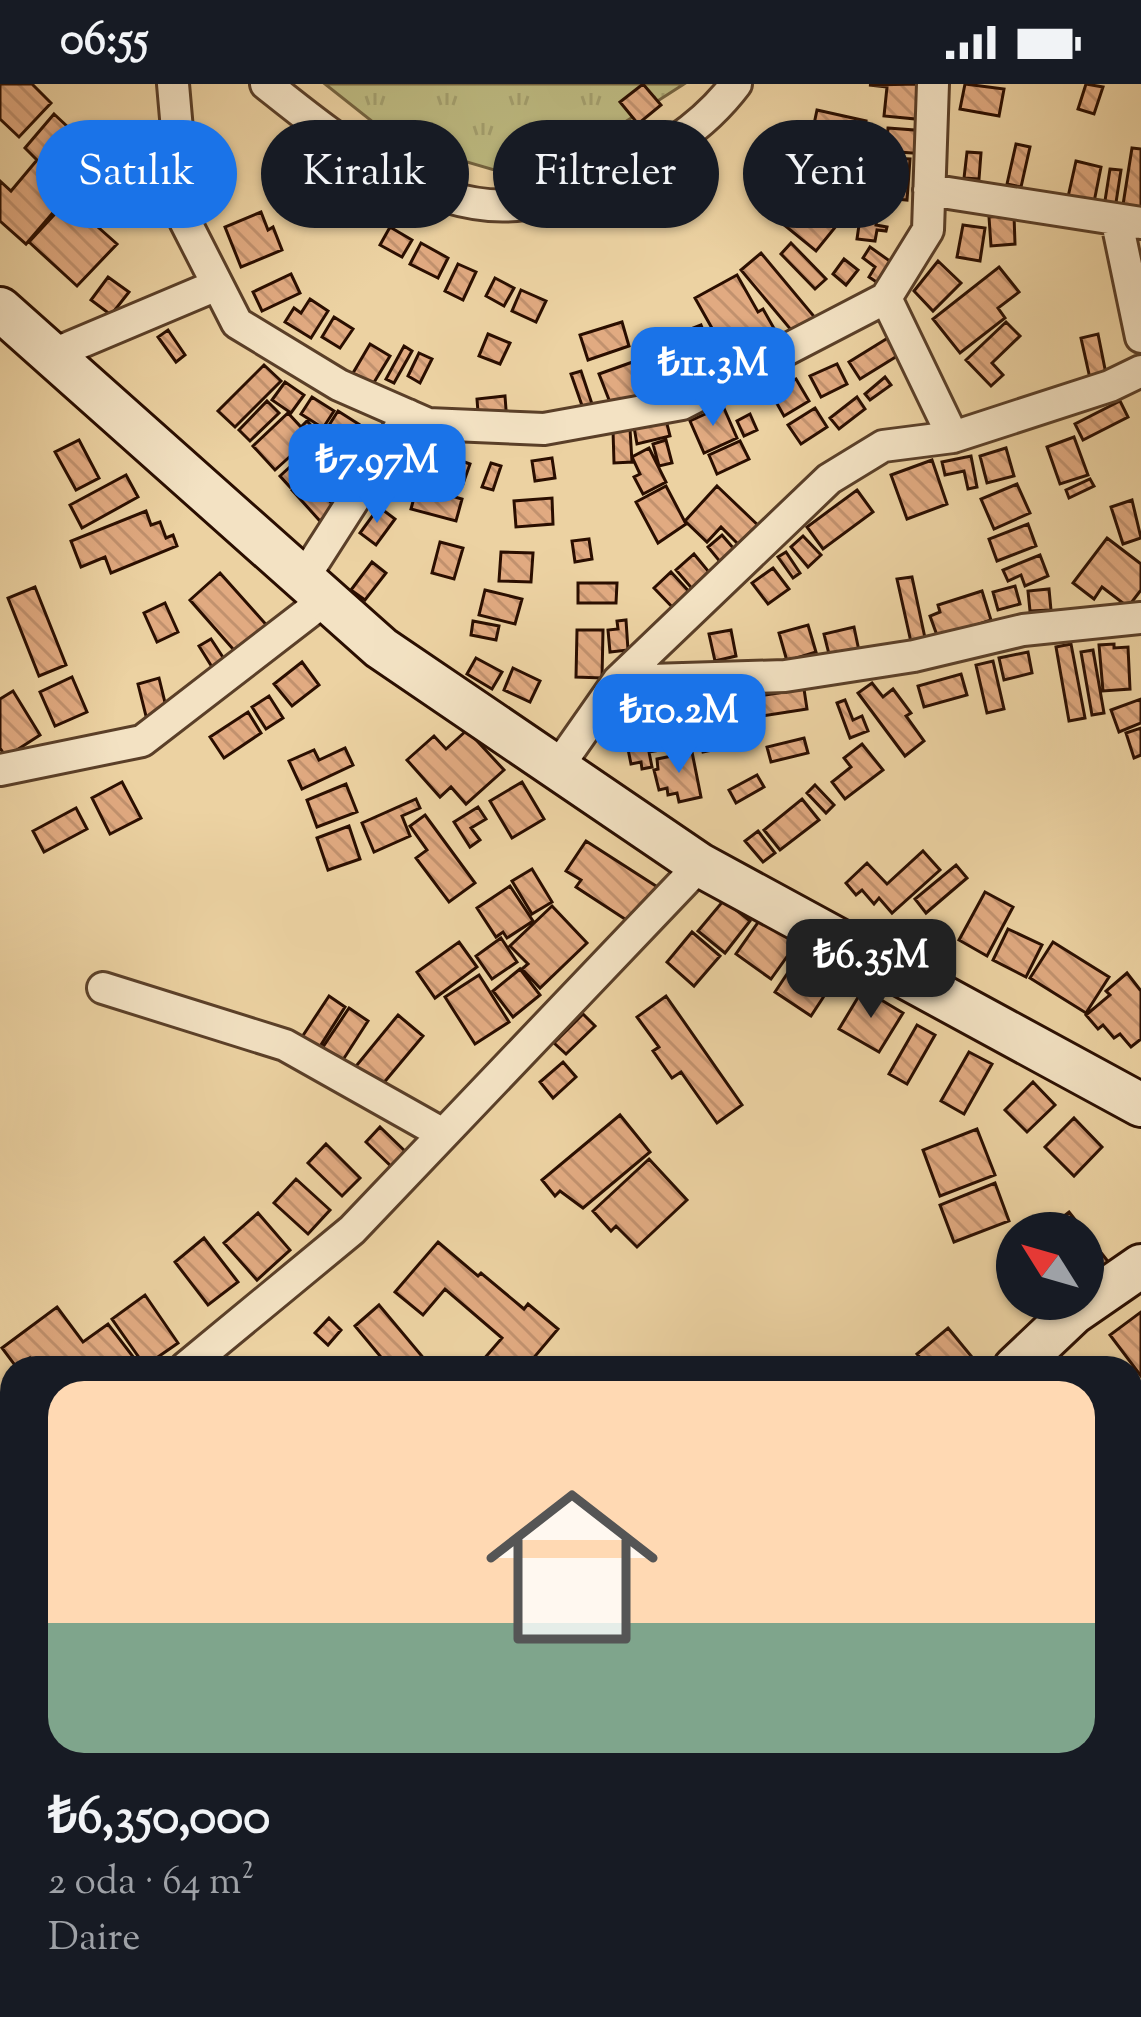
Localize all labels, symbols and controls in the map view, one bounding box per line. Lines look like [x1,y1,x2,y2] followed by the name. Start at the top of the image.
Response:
[60,10,149,75] text: 06:55
[36,120,237,228] chip: Satılık
[261,120,469,228] chip: Kiralık
[493,120,719,228] chip: Filtreler
[743,120,909,228] chip: Yeni
[615,327,811,429] pin: ₺11.3M
[658,338,768,394] text: ₺11.3M
[279,424,475,526] pin: ₺7.97M
[316,435,438,491] text: ₺7.97M
[581,674,777,776] pin: ₺10.2M
[620,685,738,741] text: ₺10.2M
[773,919,969,1021] pin: ₺6.35M
[813,930,929,986] text: ₺6.35M
[996,1212,1104,1320] north arrow
[996,1212,1104,1320] map controls
[464,1459,680,1675] icon: home
[48,1783,270,1856] text: ₺6,350,000
[48,1856,254,1912] text: 2 oda · 64 m²
[48,1912,141,1968] text: Daire

